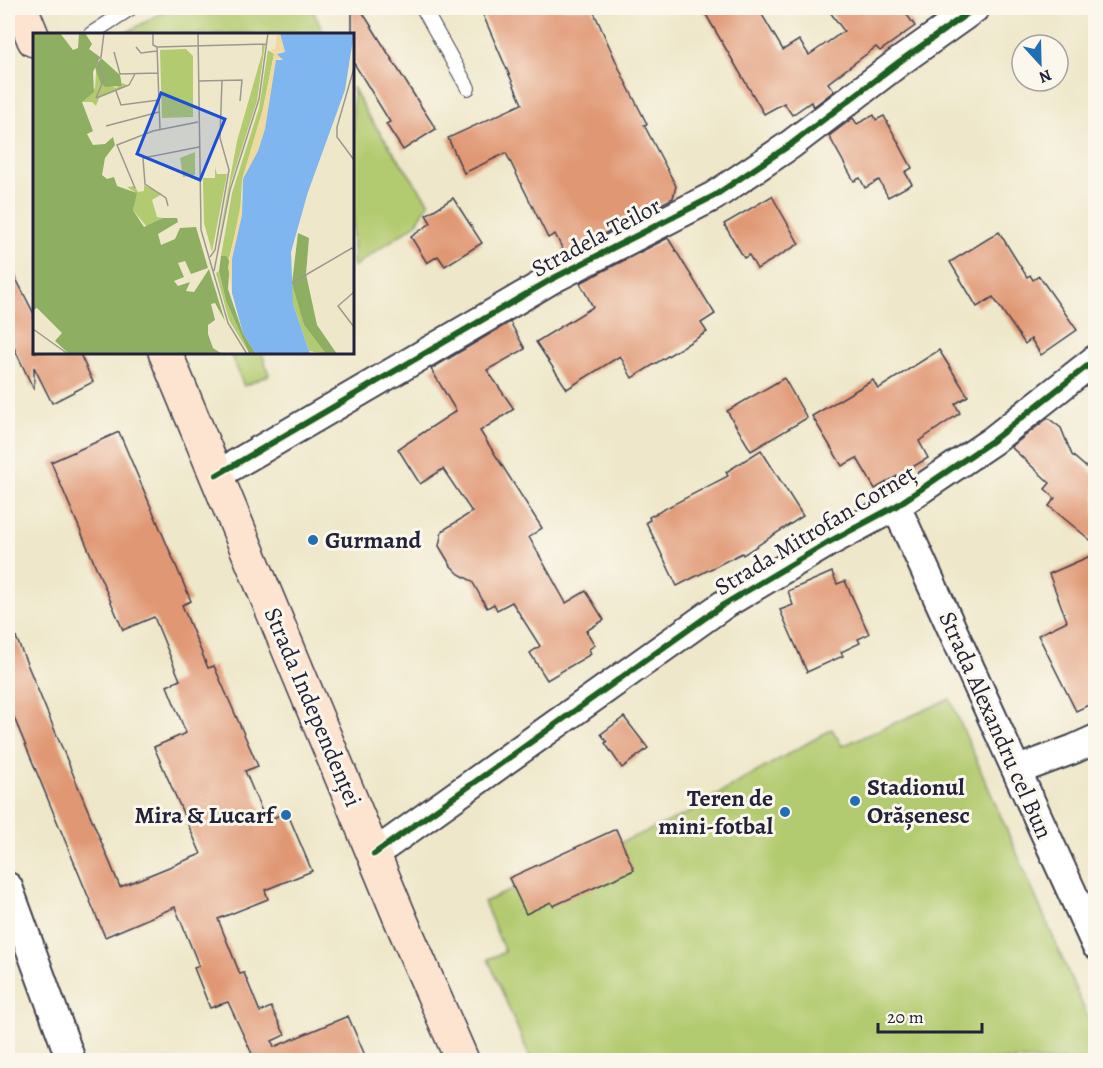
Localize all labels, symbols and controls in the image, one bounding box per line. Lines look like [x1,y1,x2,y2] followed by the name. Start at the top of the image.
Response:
[33,33,354,354] inset map
[1010,33,1070,93] north arrow
[1035,64,1055,88] text: N
[526,189,666,285] street label: Stradela Teilor
[708,457,922,603] street label: Strada Mitrofan Corneț
[325,524,421,556] place label: Gurmand
[306,533,320,547] marker: Gurmand
[257,602,369,812] street label: Strada Independenței
[931,606,1061,844] street label: Strada Alexandru cel Bun
[867,771,970,831] place label: Stadionul Orășenesc
[658,782,774,842] place label: Teren de mini-fotbal
[848,794,862,808] marker: Stadionul Orășenesc
[135,799,278,831] place label: Mira & Lucarf
[778,805,792,819] marker: Teren de mini-fotbal
[279,808,293,822] marker: Mira & Lucarf
[878,996,982,1034] scale bar
[887,1005,924,1029] text: 20 m

